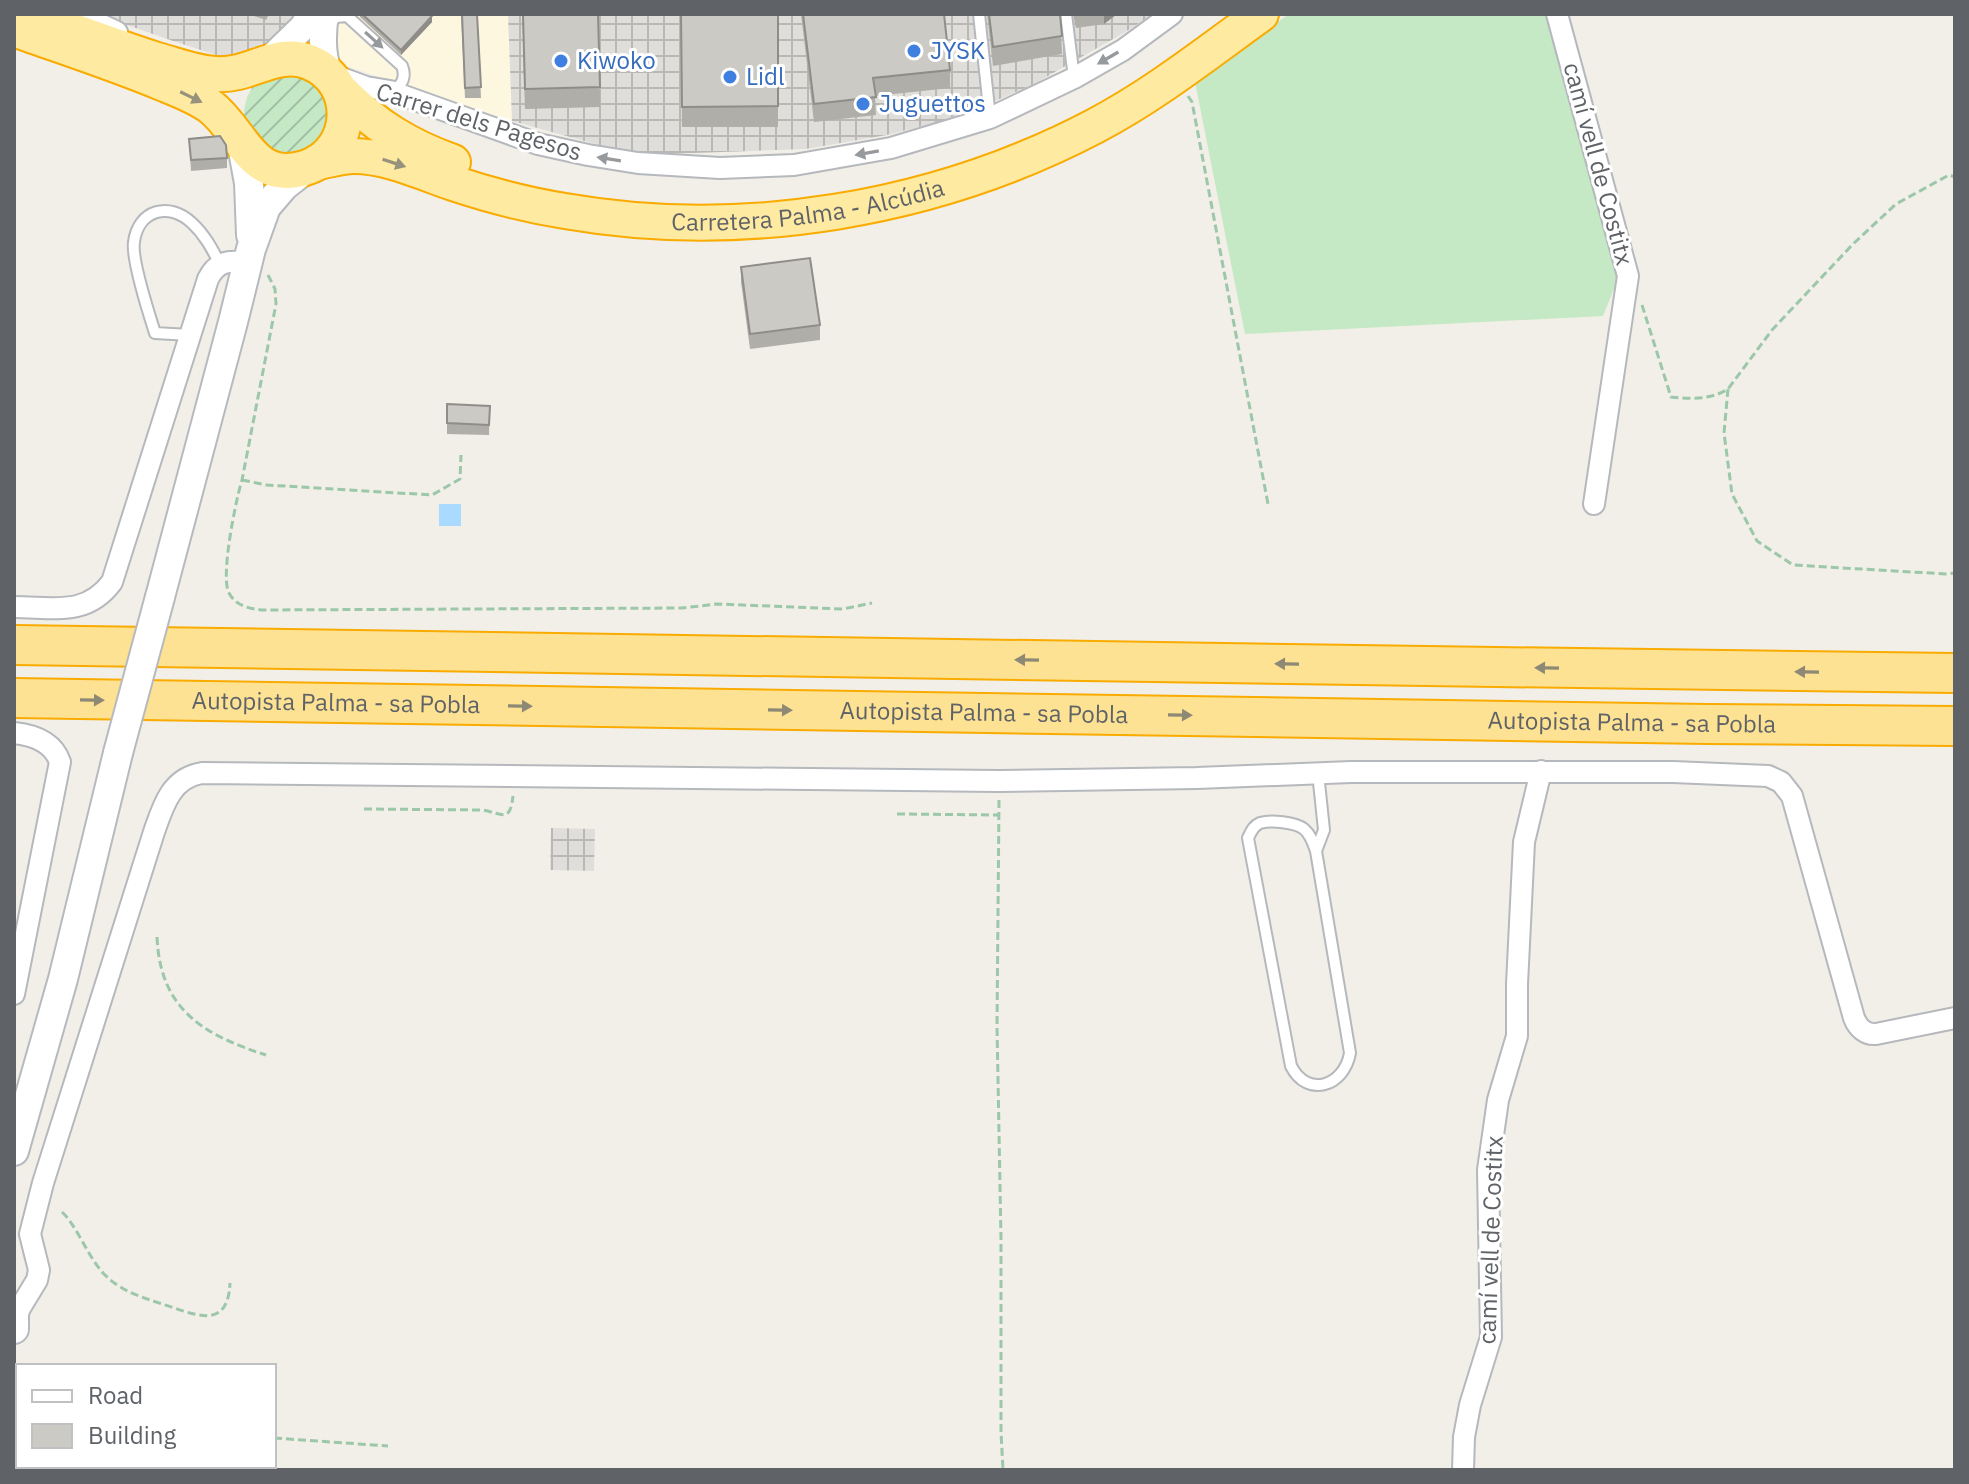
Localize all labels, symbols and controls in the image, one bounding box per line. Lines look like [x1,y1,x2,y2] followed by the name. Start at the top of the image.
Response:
[364,31,383,49] one-way arrow
[930,34,985,66] place label: JYSK
[905,42,923,60] marker: JYSK
[577,44,656,76] place label: Kiwoko
[1097,51,1119,65] one-way arrow
[552,52,570,70] marker: Kiwoko
[1557,59,1641,269] street label: camí vell de Costitx
[746,60,784,92] place label: Lidl
[721,68,739,86] marker: Lidl
[373,75,586,168] street label: Carrer dels Pagesos
[879,87,986,119] place label: Juguettos
[180,90,203,103] one-way arrow
[854,95,872,113] marker: Juguettos
[854,147,879,159] one-way arrow
[596,152,621,164] one-way arrow
[383,158,407,170] one-way arrow
[671,171,948,238] street label: Carretera Palma - Alcúdia
[1014,654,1039,666] one-way arrow
[1274,658,1299,670] one-way arrow
[1534,662,1559,674] one-way arrow
[1794,666,1819,678] one-way arrow
[191,684,481,720] street label: Autopista Palma - sa Pobla
[80,693,105,706] one-way arrow
[839,694,1129,730] street label: Autopista Palma - sa Pobla
[508,699,533,712] one-way arrow
[768,704,793,716] one-way arrow
[1487,704,1776,740] street label: Autopista Palma - sa Pobla
[1168,709,1193,722] one-way arrow
[1470,1135,1510,1345] street label: camí vell de Costitx
[16,1364,276,1468] legend
[88,1379,143,1411] text: Road
[88,1419,176,1451] text: Building

